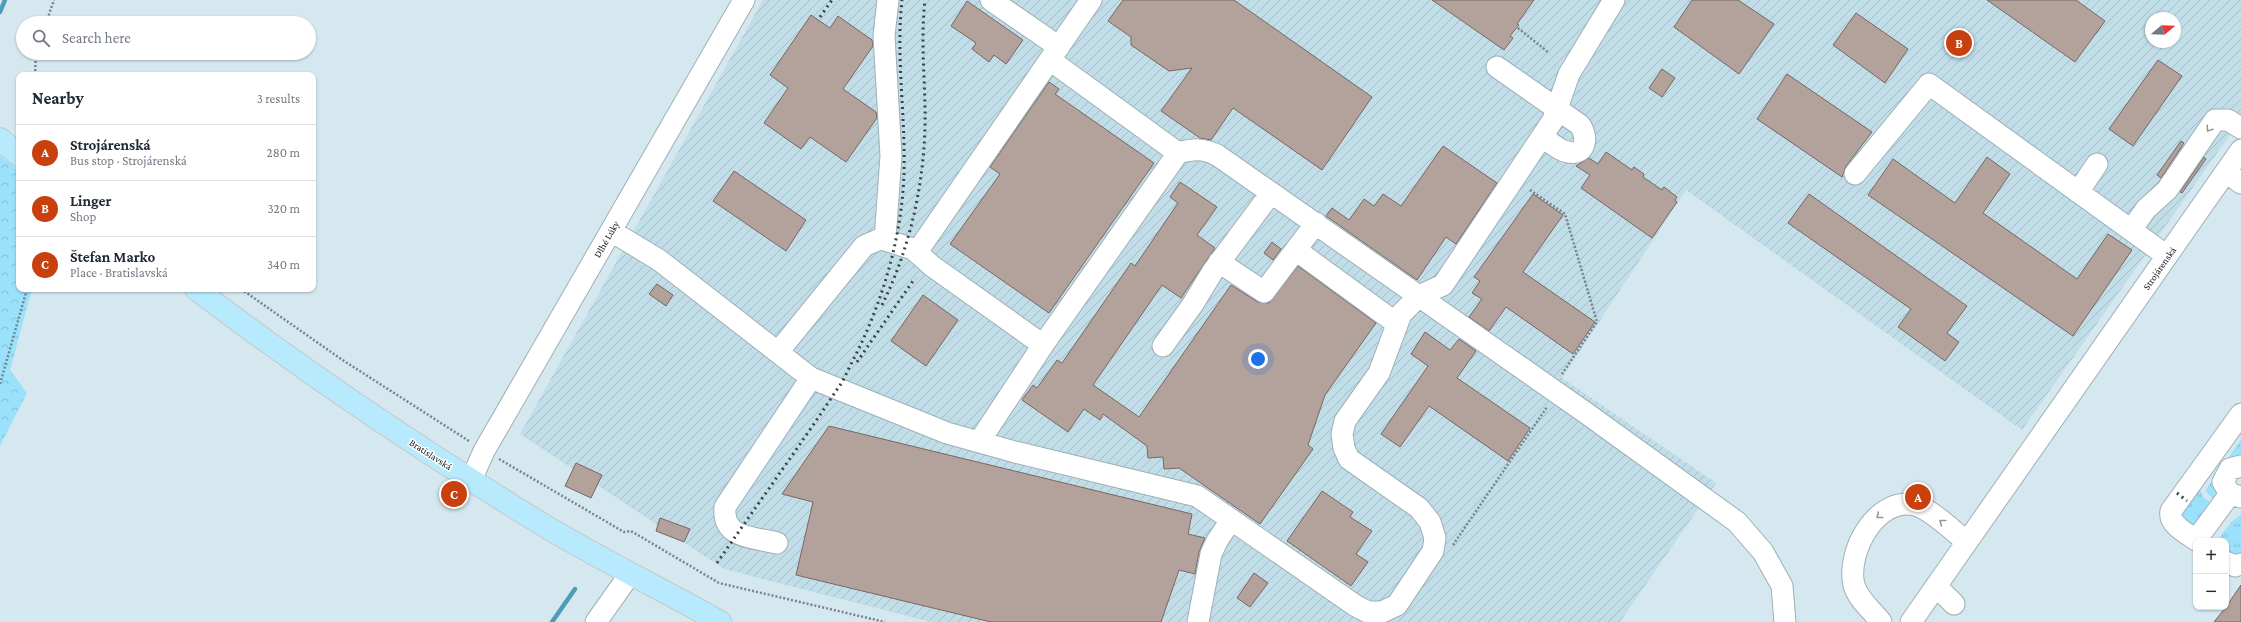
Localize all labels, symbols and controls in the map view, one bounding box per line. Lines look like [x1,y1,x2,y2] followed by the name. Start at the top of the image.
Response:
[2145,12,2181,48] north arrow
[16,16,316,60] search box
[30,27,52,49] icon: search
[1946,28,1972,58] pin: B
[62,30,131,46] text: Search here
[32,89,84,108] text: Nearby
[257,91,300,106] text: 3 results
[2206,125,2214,132] one-way arrow
[70,137,151,153] text: Strojárenská
[41,145,49,160] text: A
[267,145,300,160] text: 280 m
[70,153,187,168] text: Bus stop · Strojárenská
[70,193,112,209] text: Linger
[41,201,49,216] text: B
[267,201,300,216] text: 320 m
[70,209,96,224] text: Shop
[592,219,621,259] street label: Dlhé Lúky
[2141,244,2179,292] street label: Strojárenská
[70,249,155,265] text: Štefan Marko
[41,257,49,272] text: C
[267,257,300,272] text: 340 m
[70,265,168,280] text: Place · Bratislavská
[1248,349,1268,369] your location
[407,437,454,472] street label: Bratislavská
[441,479,467,509] pin: C
[1905,482,1931,512] pin: A
[1877,512,1884,519] one-way arrow
[1939,520,1946,527] one-way arrow
[2193,538,2229,610] map controls
[2193,538,2229,574] button: +
[2193,574,2229,610] button: −

